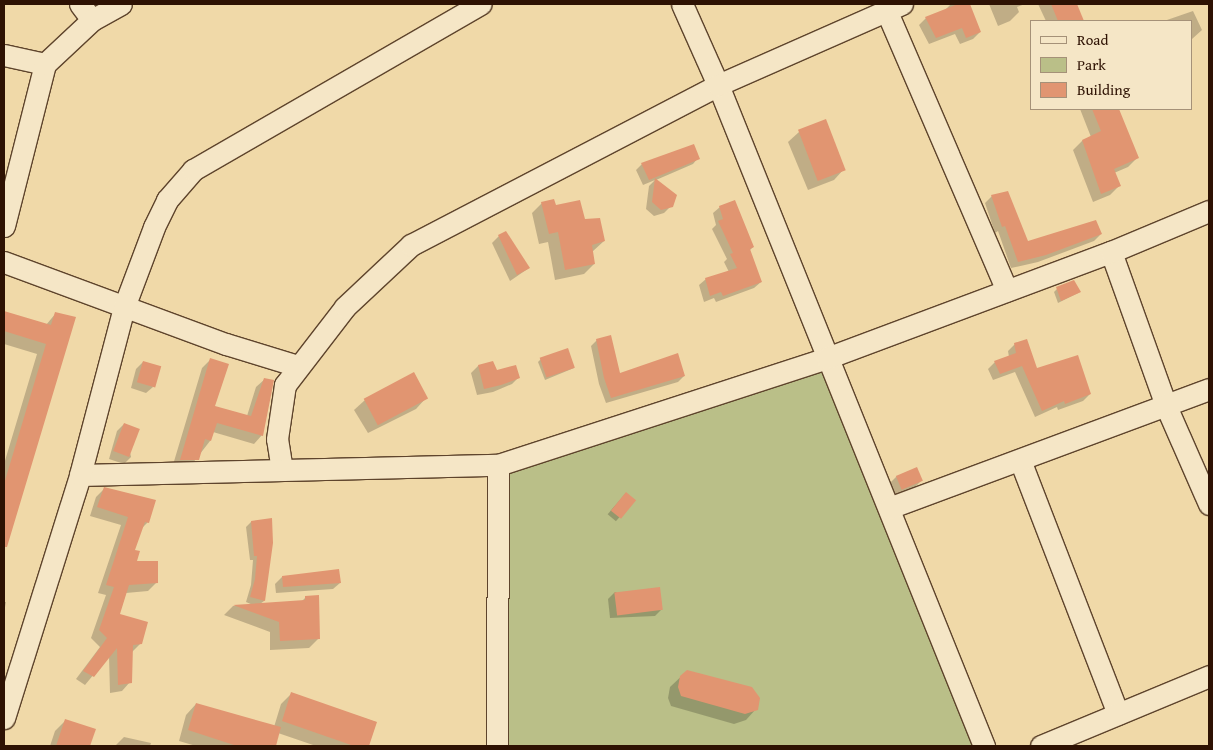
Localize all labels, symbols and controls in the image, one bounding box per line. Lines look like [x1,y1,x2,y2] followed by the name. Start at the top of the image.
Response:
[1030,20,1193,110] legend
[1077,29,1108,50] text: Road
[1077,54,1106,75] text: Park
[1077,79,1130,100] text: Building

